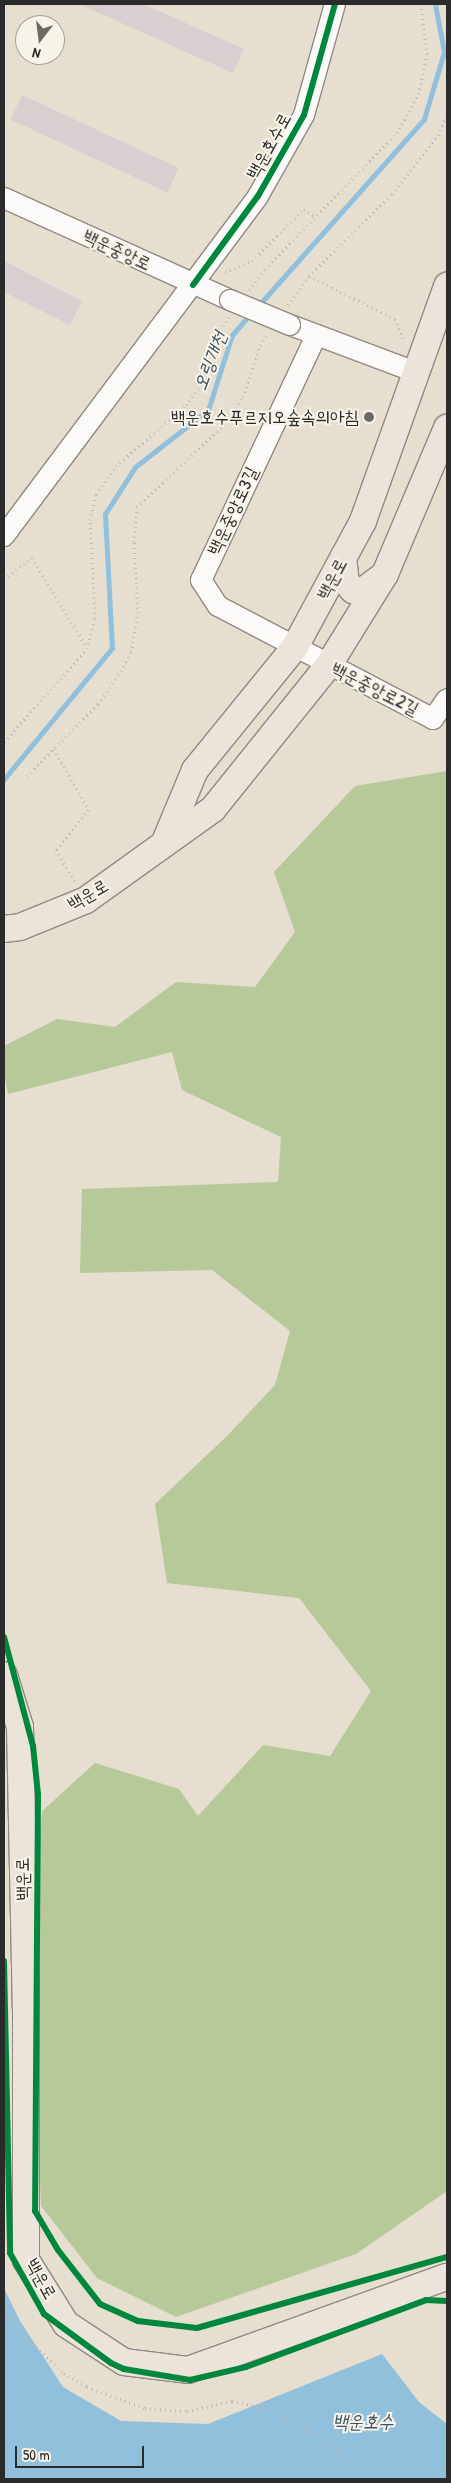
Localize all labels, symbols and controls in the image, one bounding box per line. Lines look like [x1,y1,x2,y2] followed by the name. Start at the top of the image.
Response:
[15,15,65,65] north arrow
[30,44,42,64] text: N
[242,109,296,183] street label: 백운호수로
[80,225,154,275] street label: 백운중앙로
[188,328,232,394] water label: 오링개천
[171,406,359,428] place label: 백운호수푸르지오숲속의아침
[363,411,375,423] marker: 백운호수푸르지오숲속의아침
[203,463,263,559] street label: 백운중앙로3길
[312,555,352,603] street label: 백운로
[328,658,422,720] street label: 백운중앙로2길
[64,875,112,915] street label: 백운로
[12,1857,34,1901] street label: 백운로
[21,2255,61,2303] street label: 백운로
[332,2411,394,2433] water label: 백운호수
[18,2436,146,2468] scale bar
[23,2444,50,2465] text: 50 m

